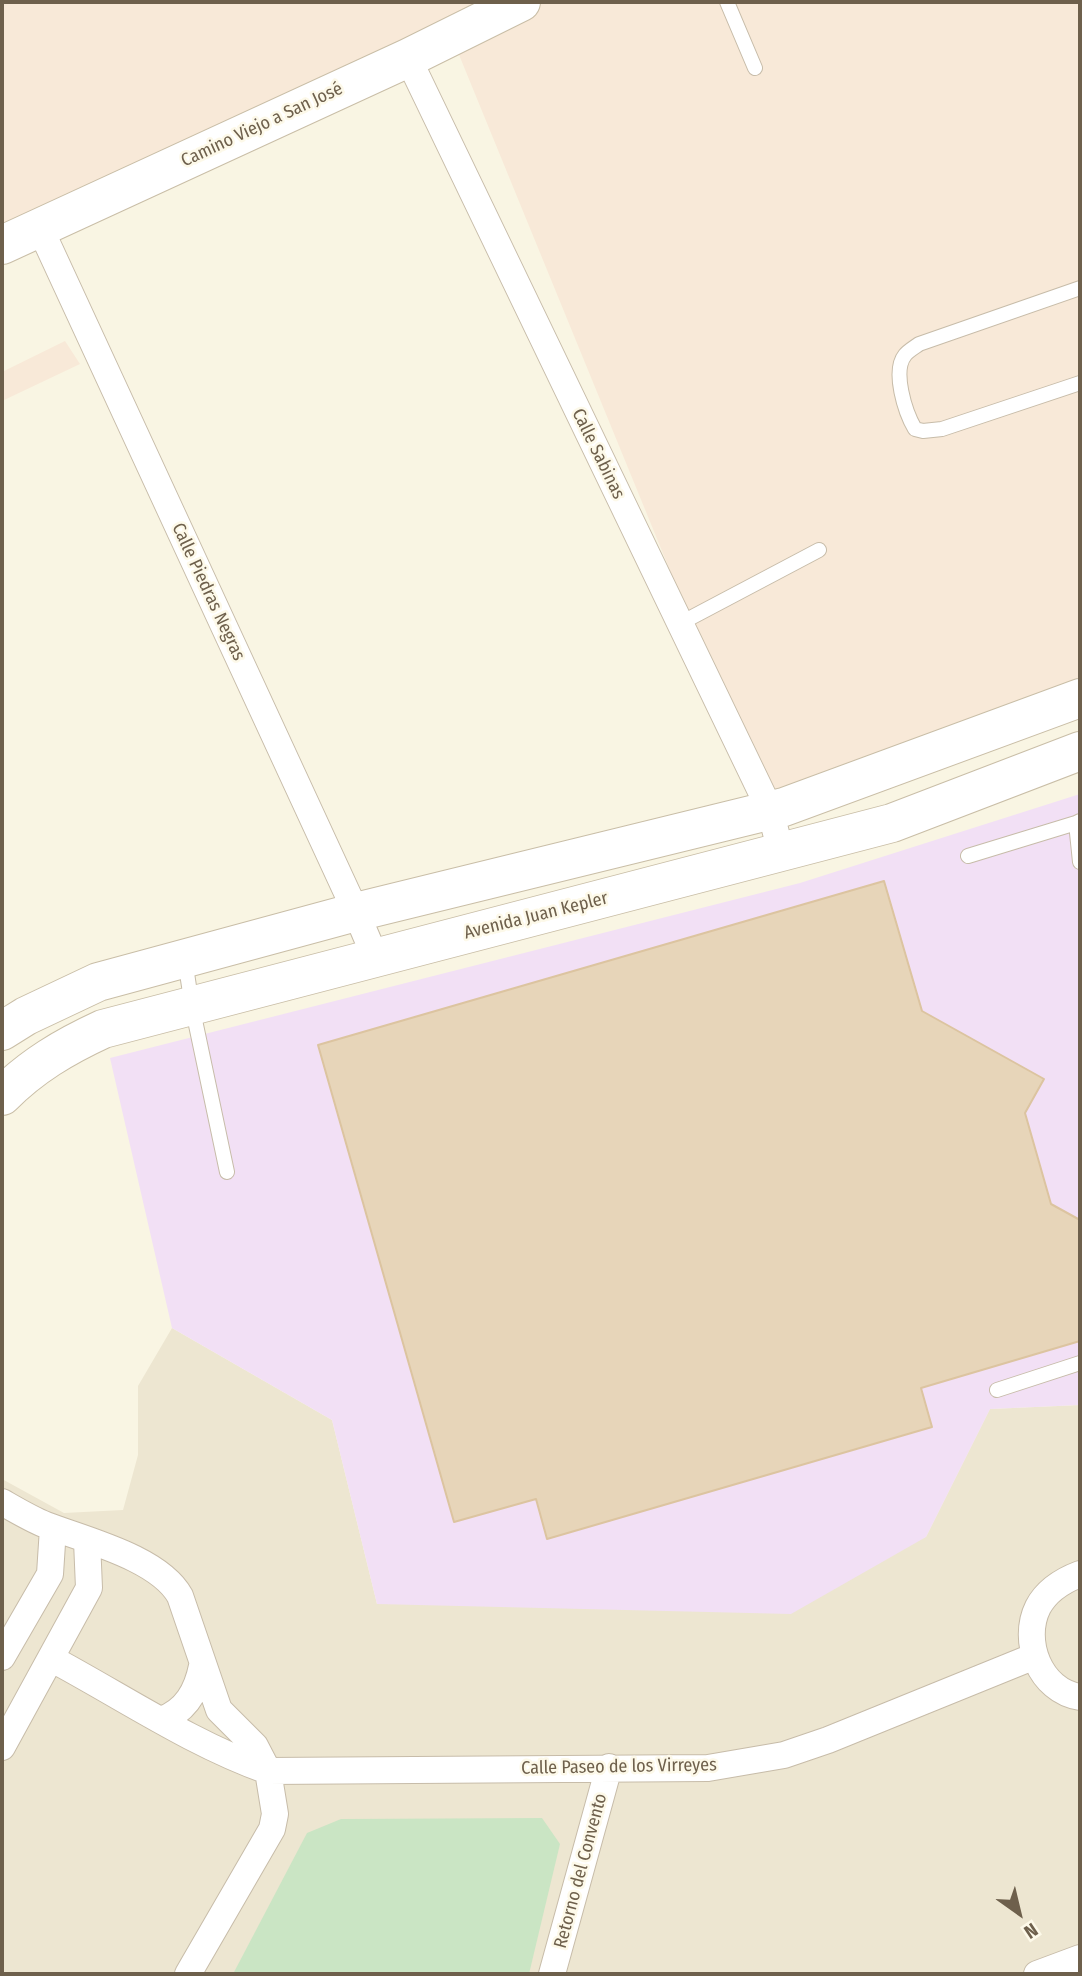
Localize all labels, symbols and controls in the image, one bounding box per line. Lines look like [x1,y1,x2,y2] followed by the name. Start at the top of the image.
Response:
[178,78,346,172] street label: Camino Viejo a San José
[567,405,629,503] street label: Calle Sabinas
[167,520,249,664] street label: Calle Piedras Negras
[462,888,610,944] street label: Avenida Juan Kepler
[521,1754,717,1780] street label: Calle Paseo de los Virreyes
[550,1791,612,1951] street label: Retorno del Convento
[984,1878,1054,1948] north arrow
[1020,1918,1042,1944] text: N

